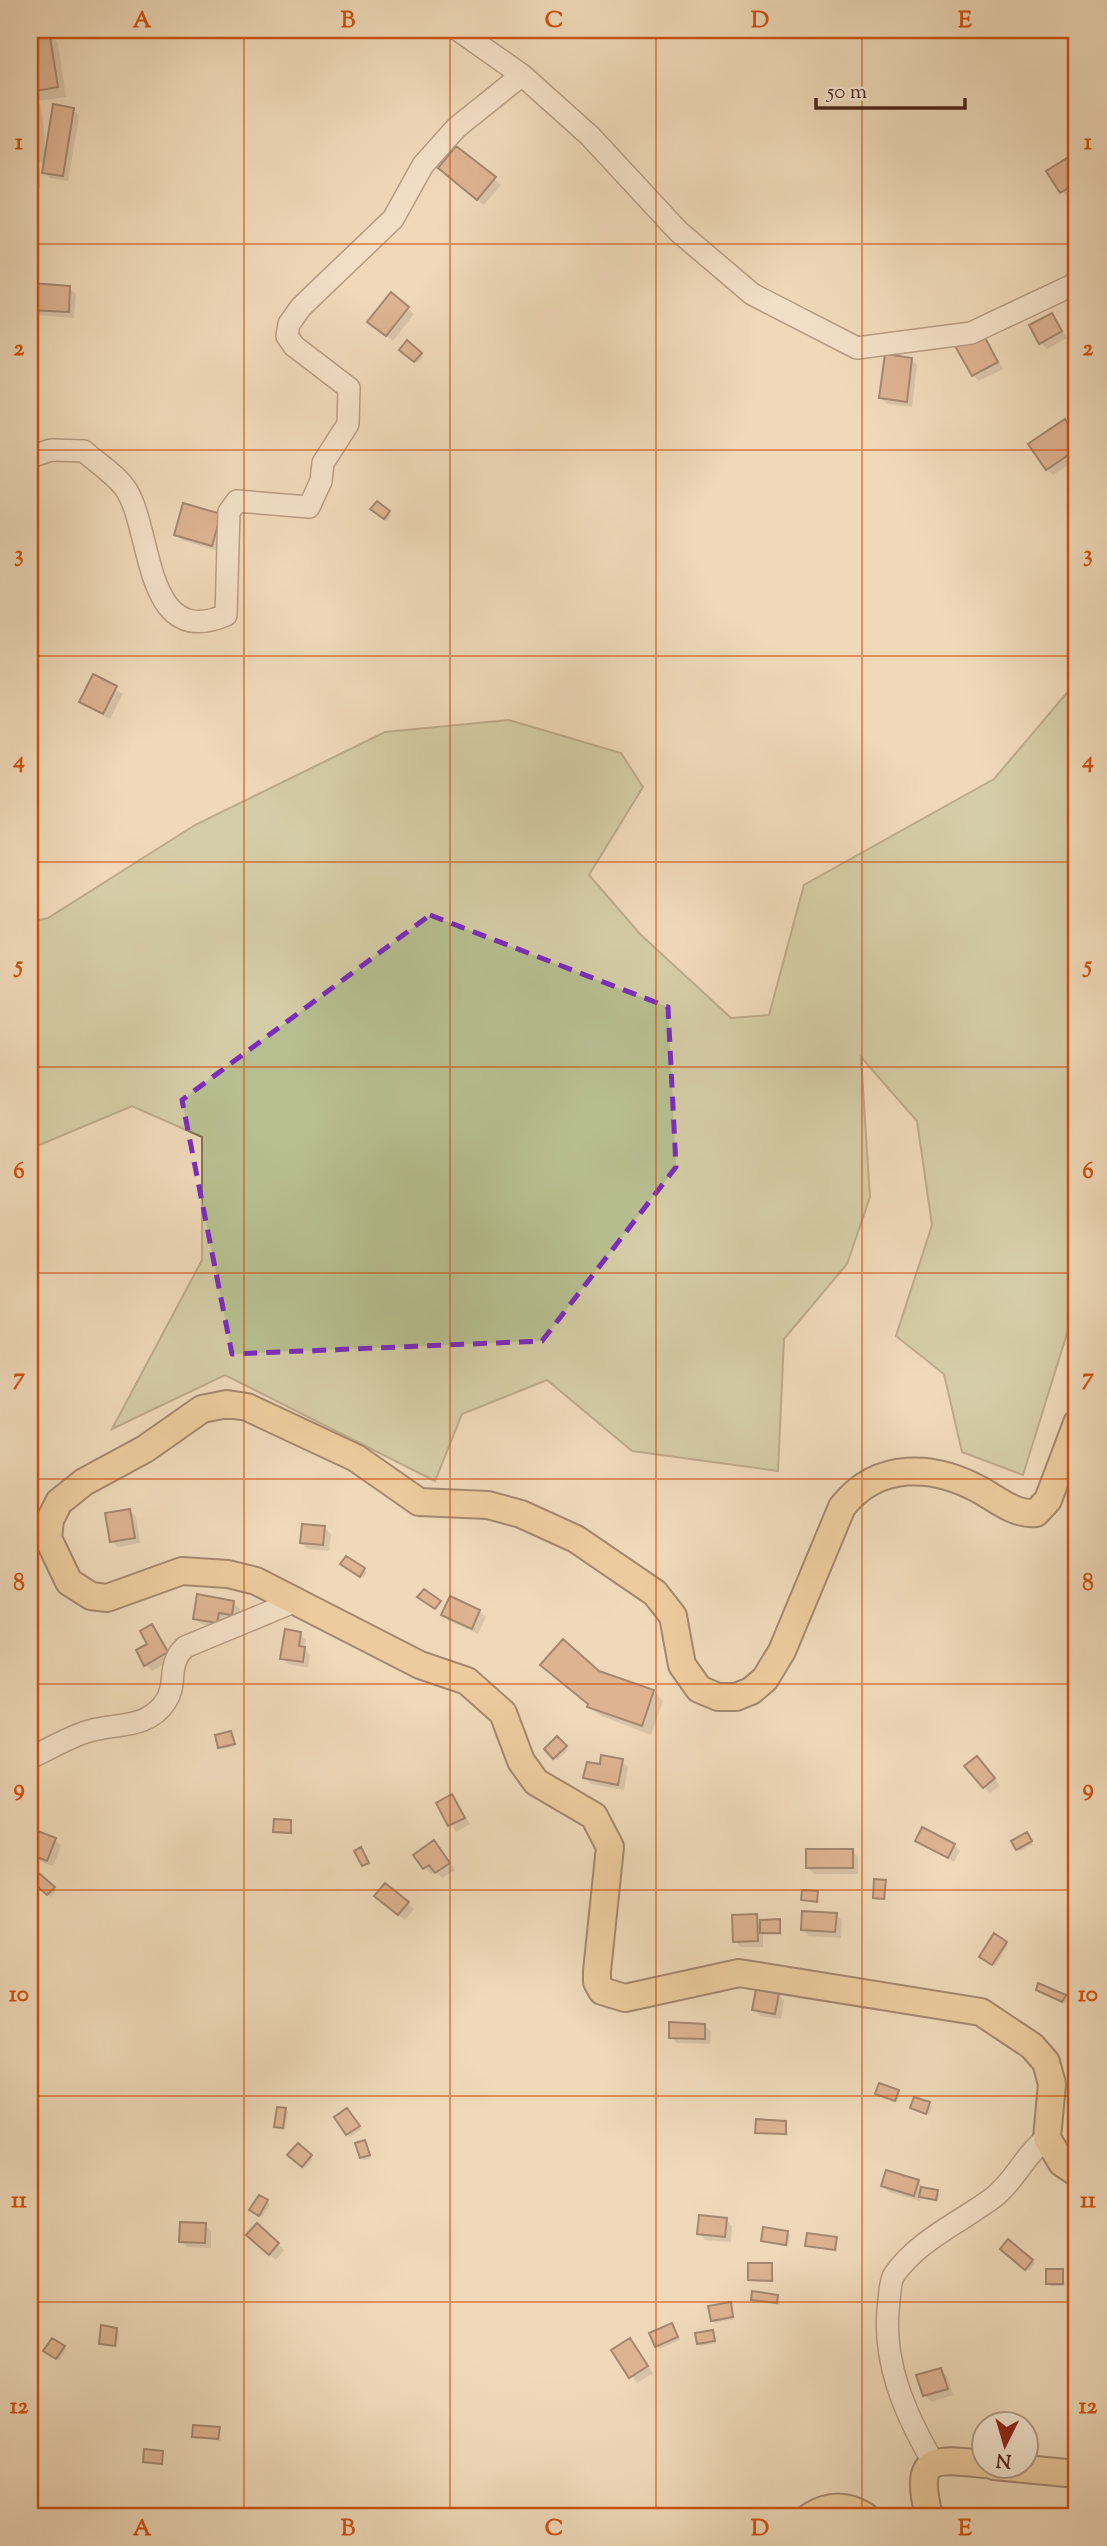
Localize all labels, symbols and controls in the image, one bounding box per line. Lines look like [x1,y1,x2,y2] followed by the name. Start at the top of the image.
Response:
[133,5,152,38] text: A
[341,5,356,38] text: B
[545,5,563,38] text: C
[751,5,769,38] text: D
[958,5,972,38] text: E
[816,66,965,110] scale bar
[826,78,867,108] text: 50 m
[15,127,23,160] text: 1
[1084,127,1092,160] text: 1
[14,333,25,366] text: 2
[1083,333,1094,366] text: 2
[14,539,24,572] text: 3
[1083,539,1093,572] text: 3
[12,745,25,778] text: 4
[1081,745,1094,778] text: 4
[13,950,23,983] text: 5
[1082,950,1092,983] text: 5
[13,1156,25,1189] text: 6
[1082,1156,1094,1189] text: 6
[13,1362,25,1395] text: 7
[1082,1362,1094,1395] text: 7
[13,1568,25,1601] text: 8
[1082,1568,1094,1601] text: 8
[13,1773,25,1806] text: 9
[1082,1773,1094,1806] text: 9
[9,1979,29,2012] text: 10
[1078,1979,1098,2012] text: 10
[11,2185,27,2218] text: 11
[1080,2185,1096,2218] text: 11
[10,2391,29,2424] text: 12
[1079,2391,1098,2424] text: 12
[970,2410,1040,2480] north arrow
[995,2445,1012,2474] text: N
[133,2513,152,2546] text: A
[341,2513,356,2546] text: B
[545,2513,563,2546] text: C
[751,2513,769,2546] text: D
[958,2513,972,2546] text: E

